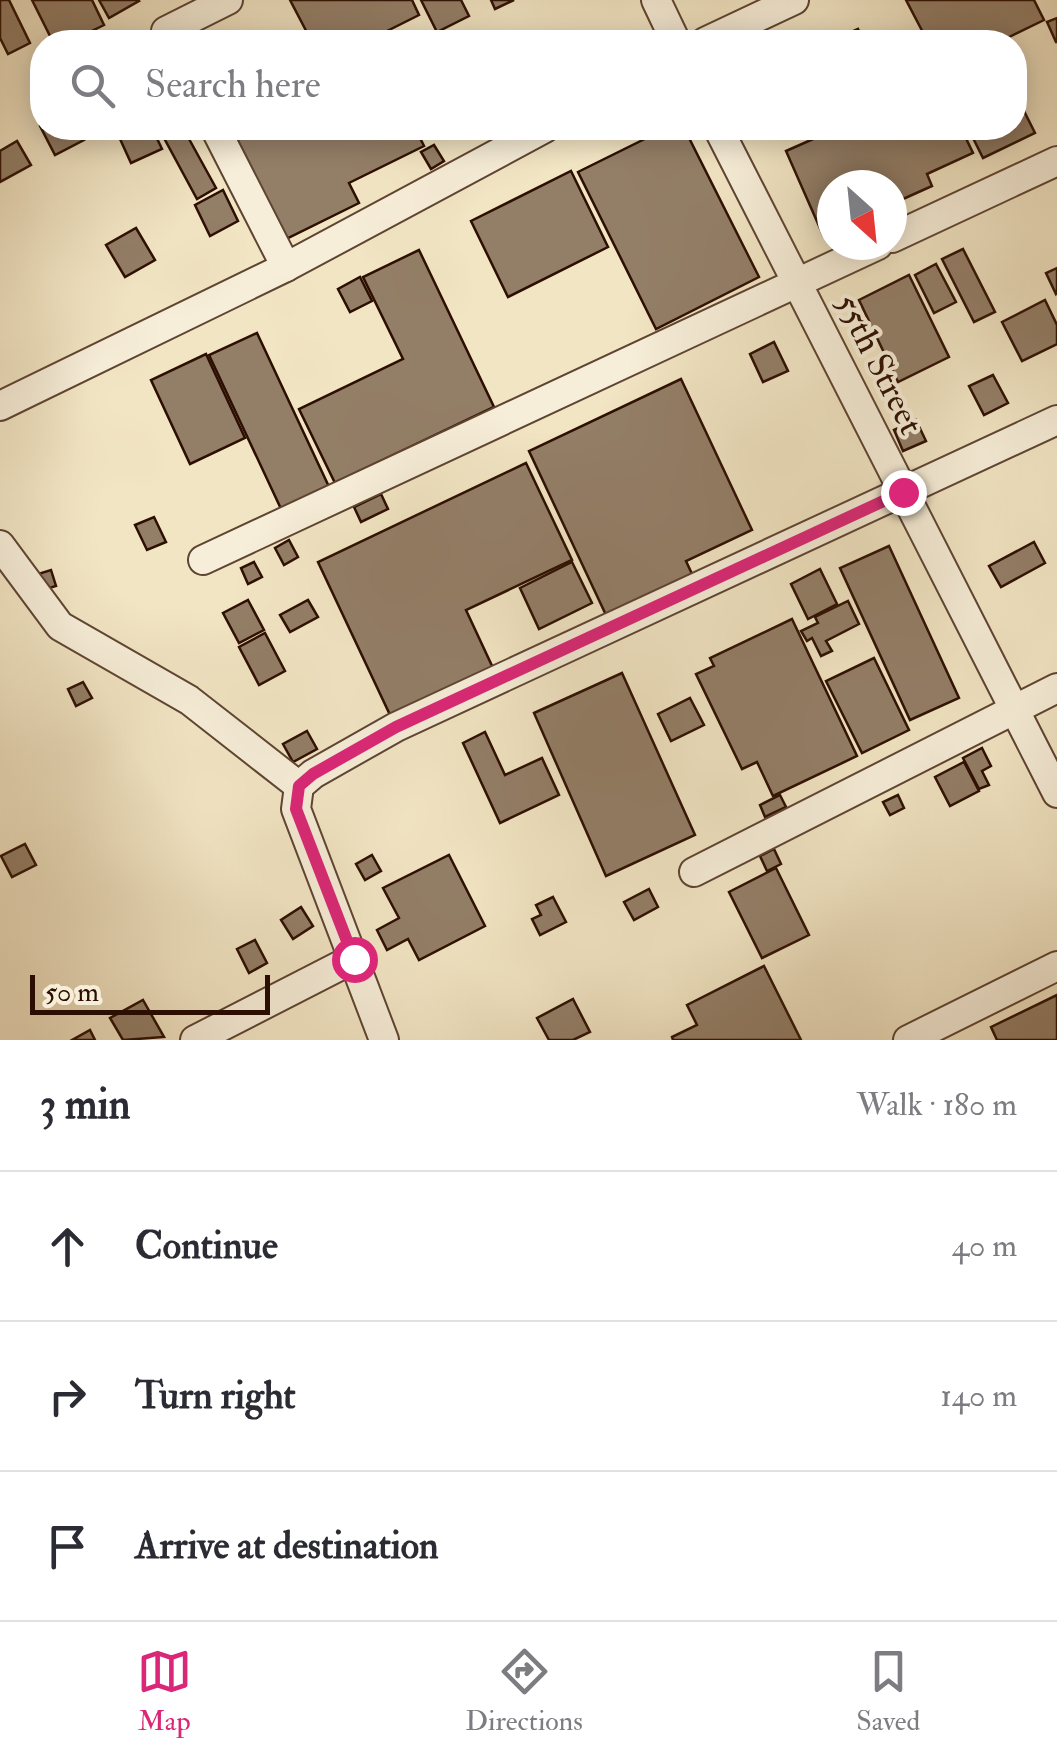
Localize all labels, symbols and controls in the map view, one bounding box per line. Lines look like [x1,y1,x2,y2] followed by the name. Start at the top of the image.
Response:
[30,30,1027,140] search box
[65,58,120,113] icon: search
[145,61,321,109] text: Search here
[817,170,907,260] north arrow
[825,286,933,442] street label: 55th Street
[881,470,927,516] route end
[332,937,378,983] route start
[30,970,270,1014] scale bar
[45,975,99,1010] text: 50 m
[40,1079,130,1131] text: 3 min
[856,1085,1017,1125] text: Walk · 180 m
[40,1219,95,1274] icon: ahead
[135,1222,278,1270] text: Continue
[952,1226,1017,1266] text: 40 m
[40,1369,95,1424] icon: right
[135,1372,296,1420] text: Turn right
[940,1376,1017,1416] text: 140 m
[40,1519,95,1574] icon: arrive
[135,1522,439,1570] text: Arrive at destination
[137,1644,192,1739] tab: Map
[465,1644,583,1739] tab: Directions
[856,1644,920,1739] tab: Saved

